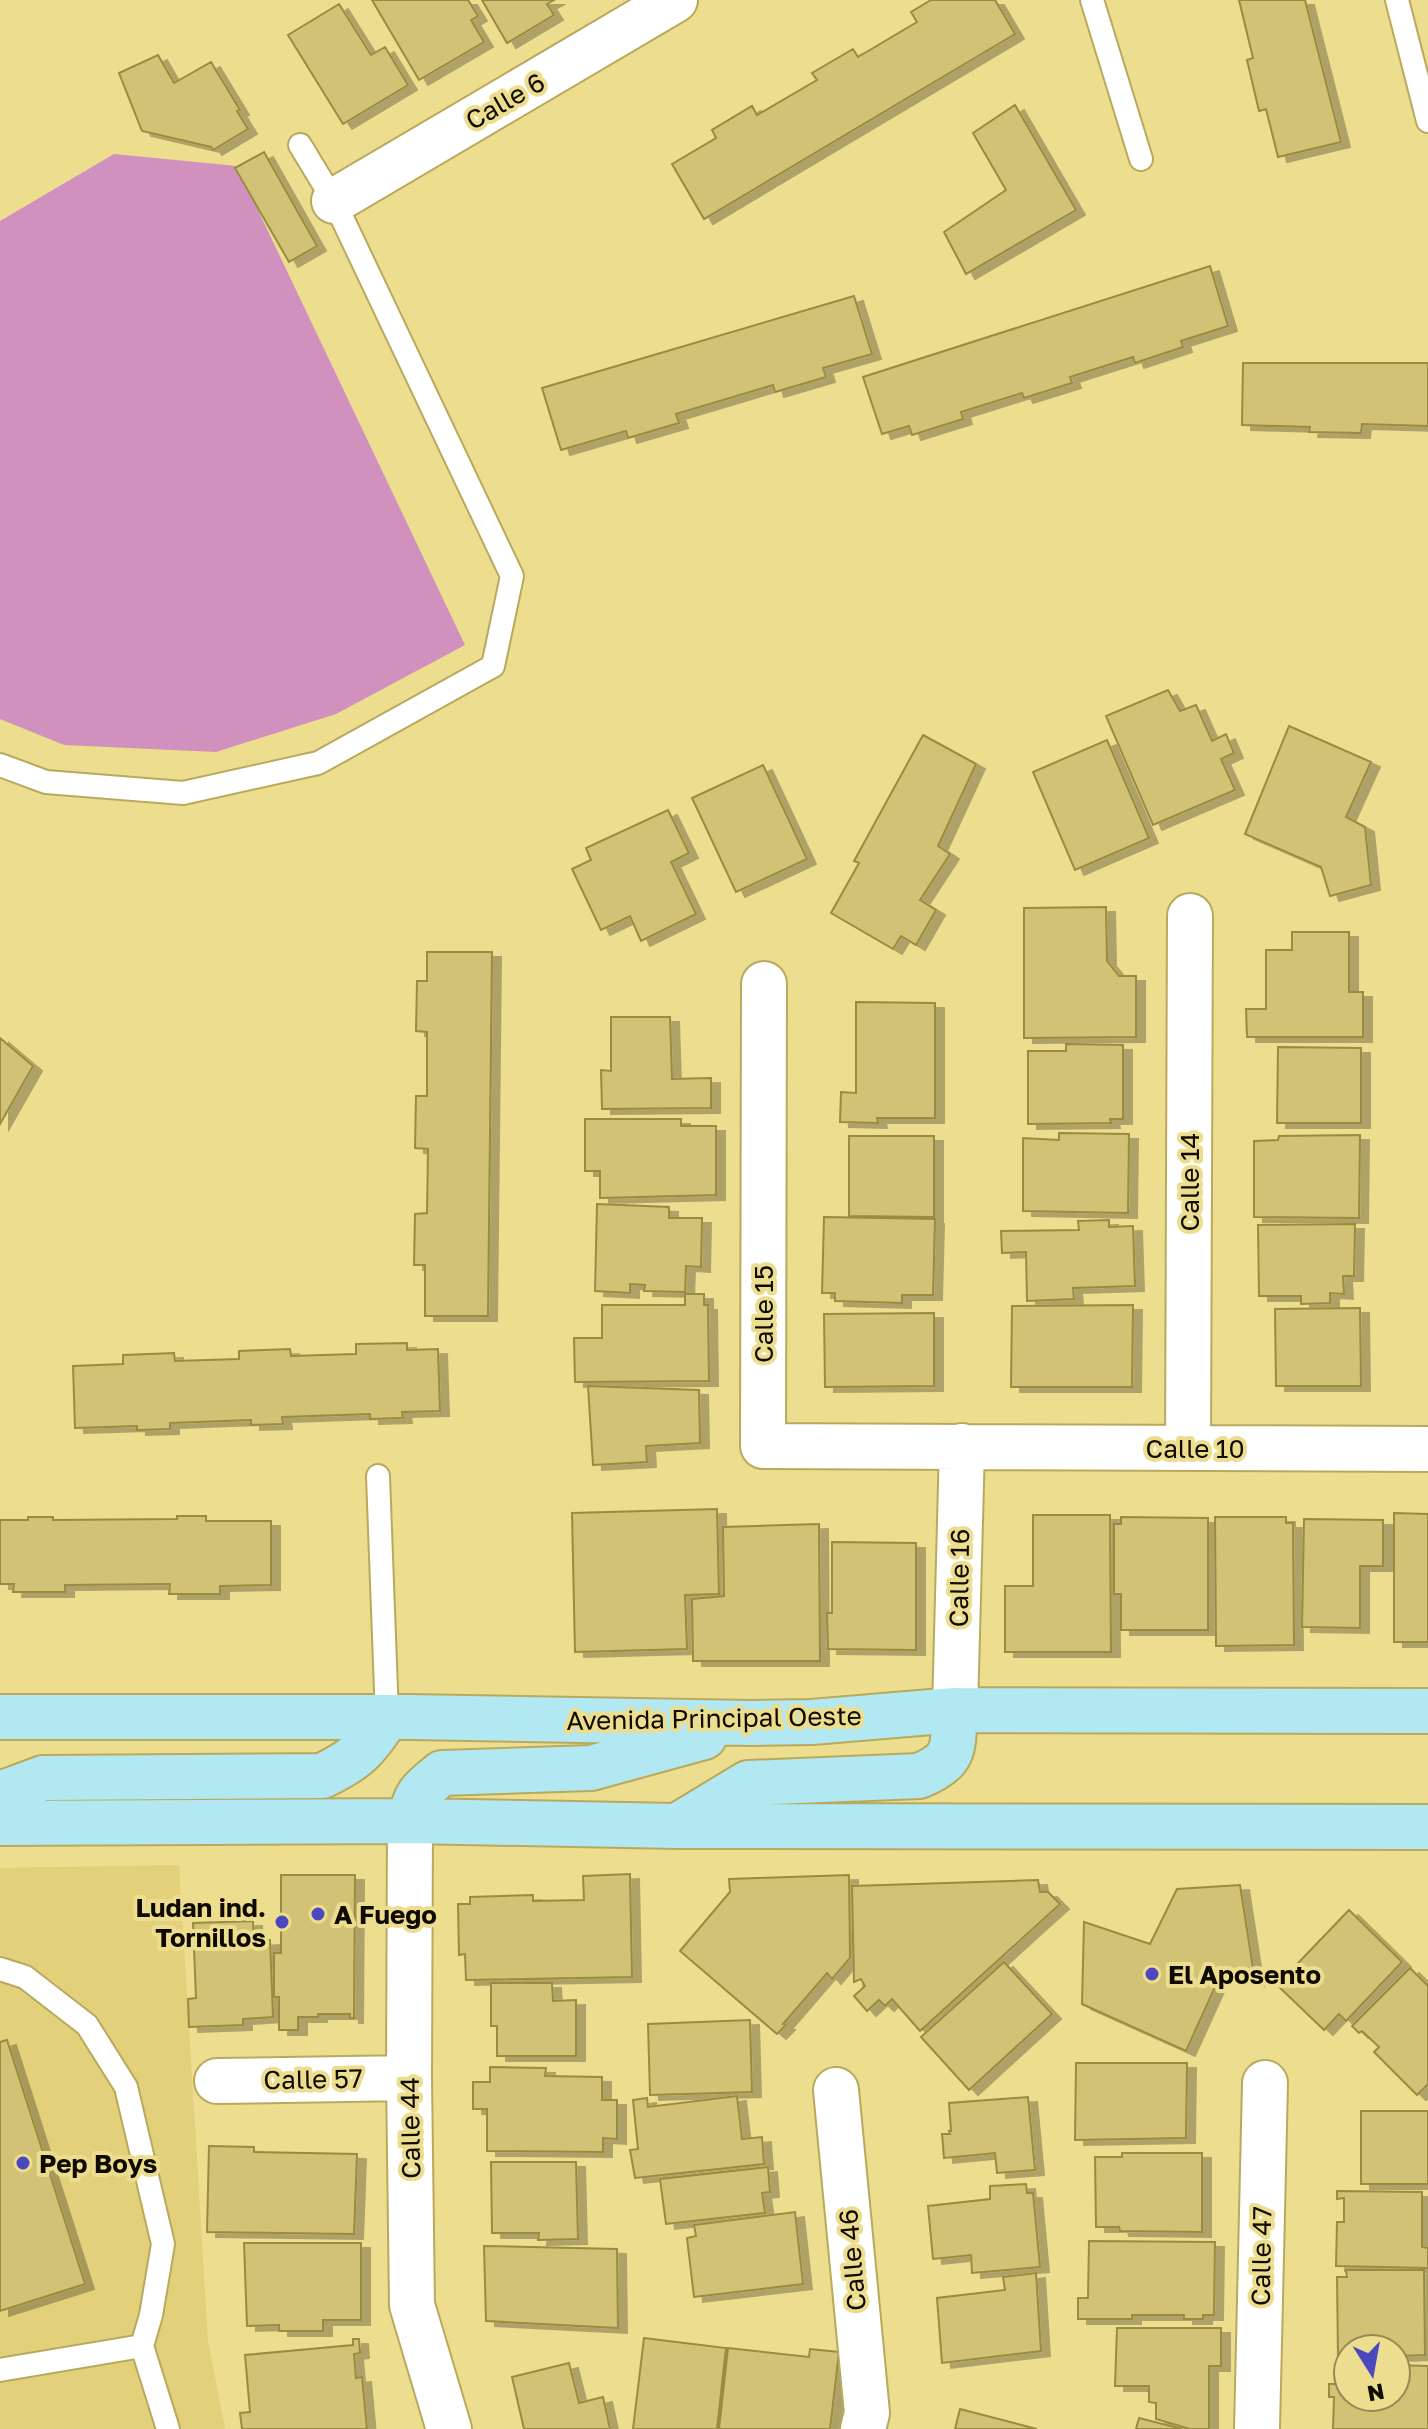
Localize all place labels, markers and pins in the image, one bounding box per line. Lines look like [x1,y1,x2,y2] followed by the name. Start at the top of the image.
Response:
[136,1892,266,1953] place label: Ludan ind. Tornillos
[334,1899,437,1930] place label: A Fuego
[309,1905,327,1923] marker: A Fuego
[273,1913,291,1931] marker: Ludan ind. Tornillos
[1168,1959,1321,1990] place label: El Aposento
[1143,1965,1161,1983] marker: El Aposento
[39,2148,157,2179] place label: Pep Boys
[14,2154,32,2172] marker: Pep Boys

